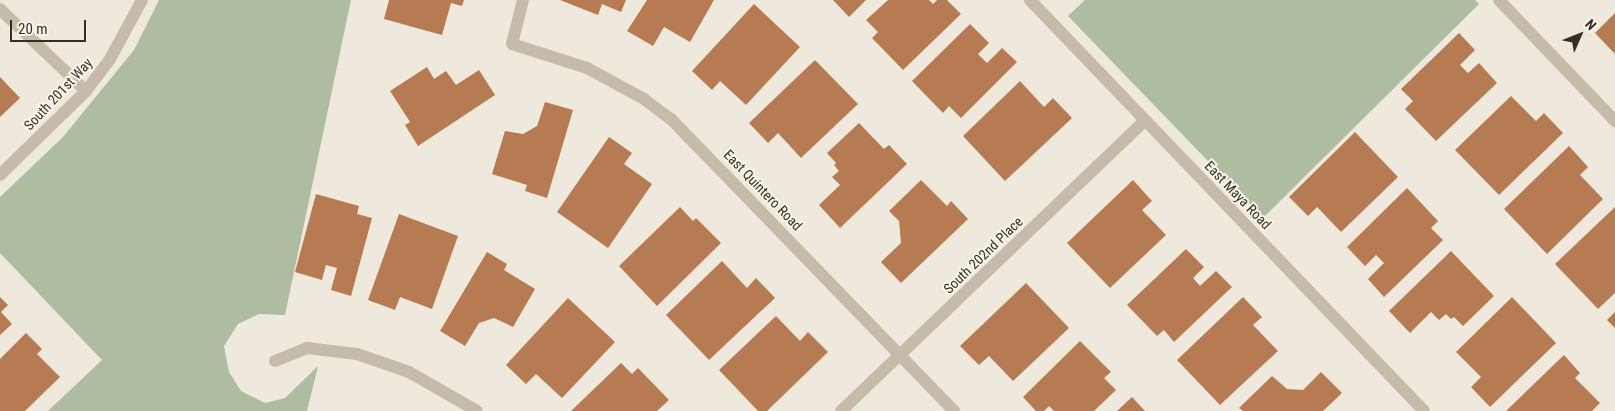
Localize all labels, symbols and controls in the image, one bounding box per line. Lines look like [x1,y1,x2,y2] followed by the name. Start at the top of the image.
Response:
[12,10,89,42] scale bar
[1555,10,1605,60] north arrow
[1582,16,1600,33] text: N
[18,20,48,38] text: 20 m
[20,54,96,134] street label: South 201st Way
[720,146,806,234] street label: East Quintero Road
[1201,157,1275,233] street label: East Maya Road
[940,213,1026,297] street label: South 202nd Place

